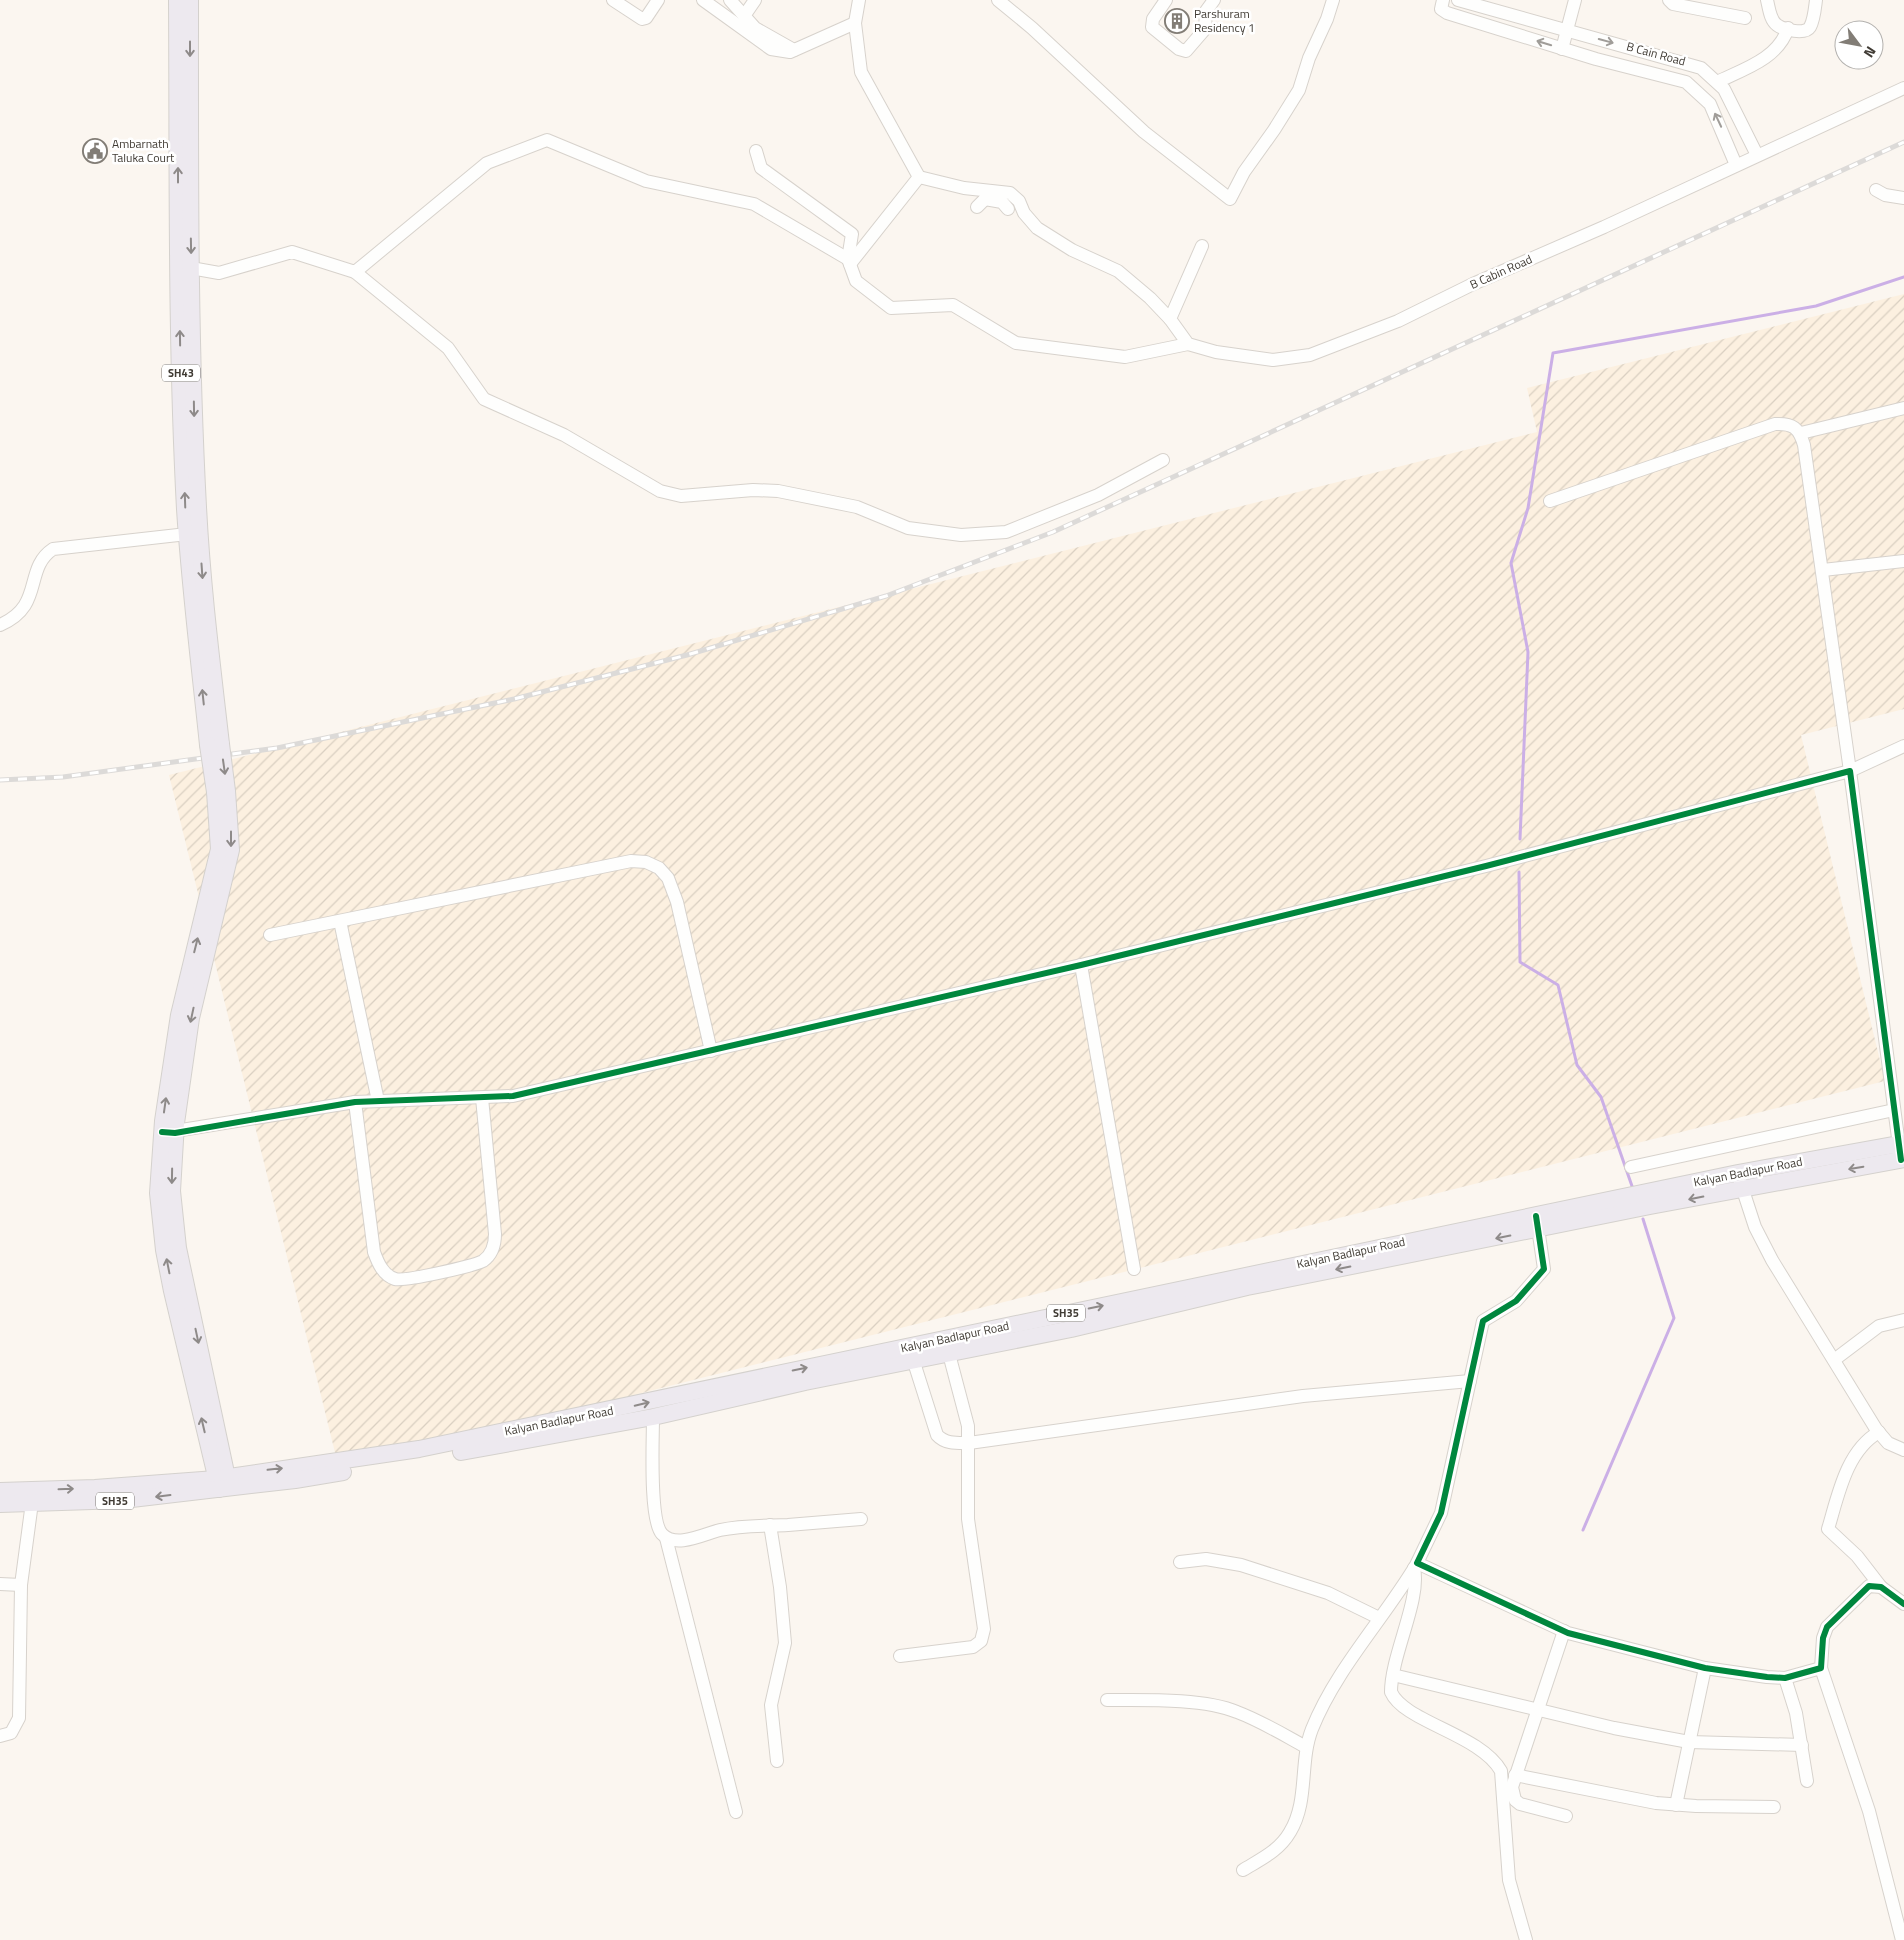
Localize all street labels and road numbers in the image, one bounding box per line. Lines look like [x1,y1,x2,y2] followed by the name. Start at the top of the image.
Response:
[1625,37,1688,70] street label: B Cain Road
[1467,249,1535,294] street label: B Cabin Road
[162,364,200,382] road number: SH43
[1692,1152,1804,1191] street label: Kalyan Badlapur Road
[1295,1232,1407,1273] street label: Kalyan Badlapur Road
[1047,1305,1085,1322] road number: SH35
[899,1316,1011,1357] street label: Kalyan Badlapur Road
[503,1401,615,1440] street label: Kalyan Badlapur Road
[96,1492,134,1510] road number: SH35

